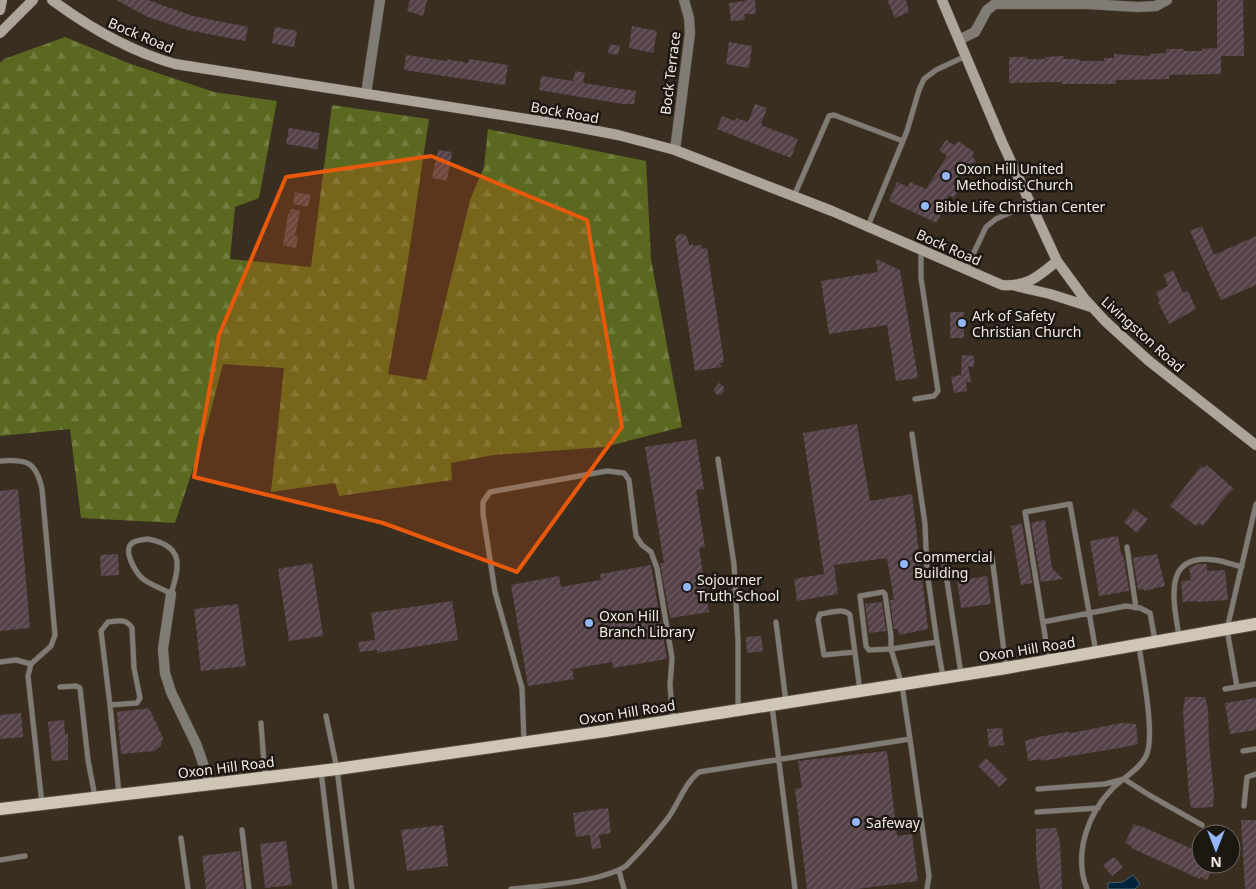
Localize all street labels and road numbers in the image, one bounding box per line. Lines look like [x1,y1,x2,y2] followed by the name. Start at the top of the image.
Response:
[106,13,176,57] street label: Bock Road
[655,30,685,116] street label: Bock Terrace
[529,97,601,127] street label: Bock Road
[914,224,984,270] street label: Bock Road
[1098,292,1188,376] street label: Livingston Road
[977,632,1077,666] street label: Oxon Hill Road
[577,695,677,729] street label: Oxon Hill Road
[177,752,275,782] street label: Oxon Hill Road

